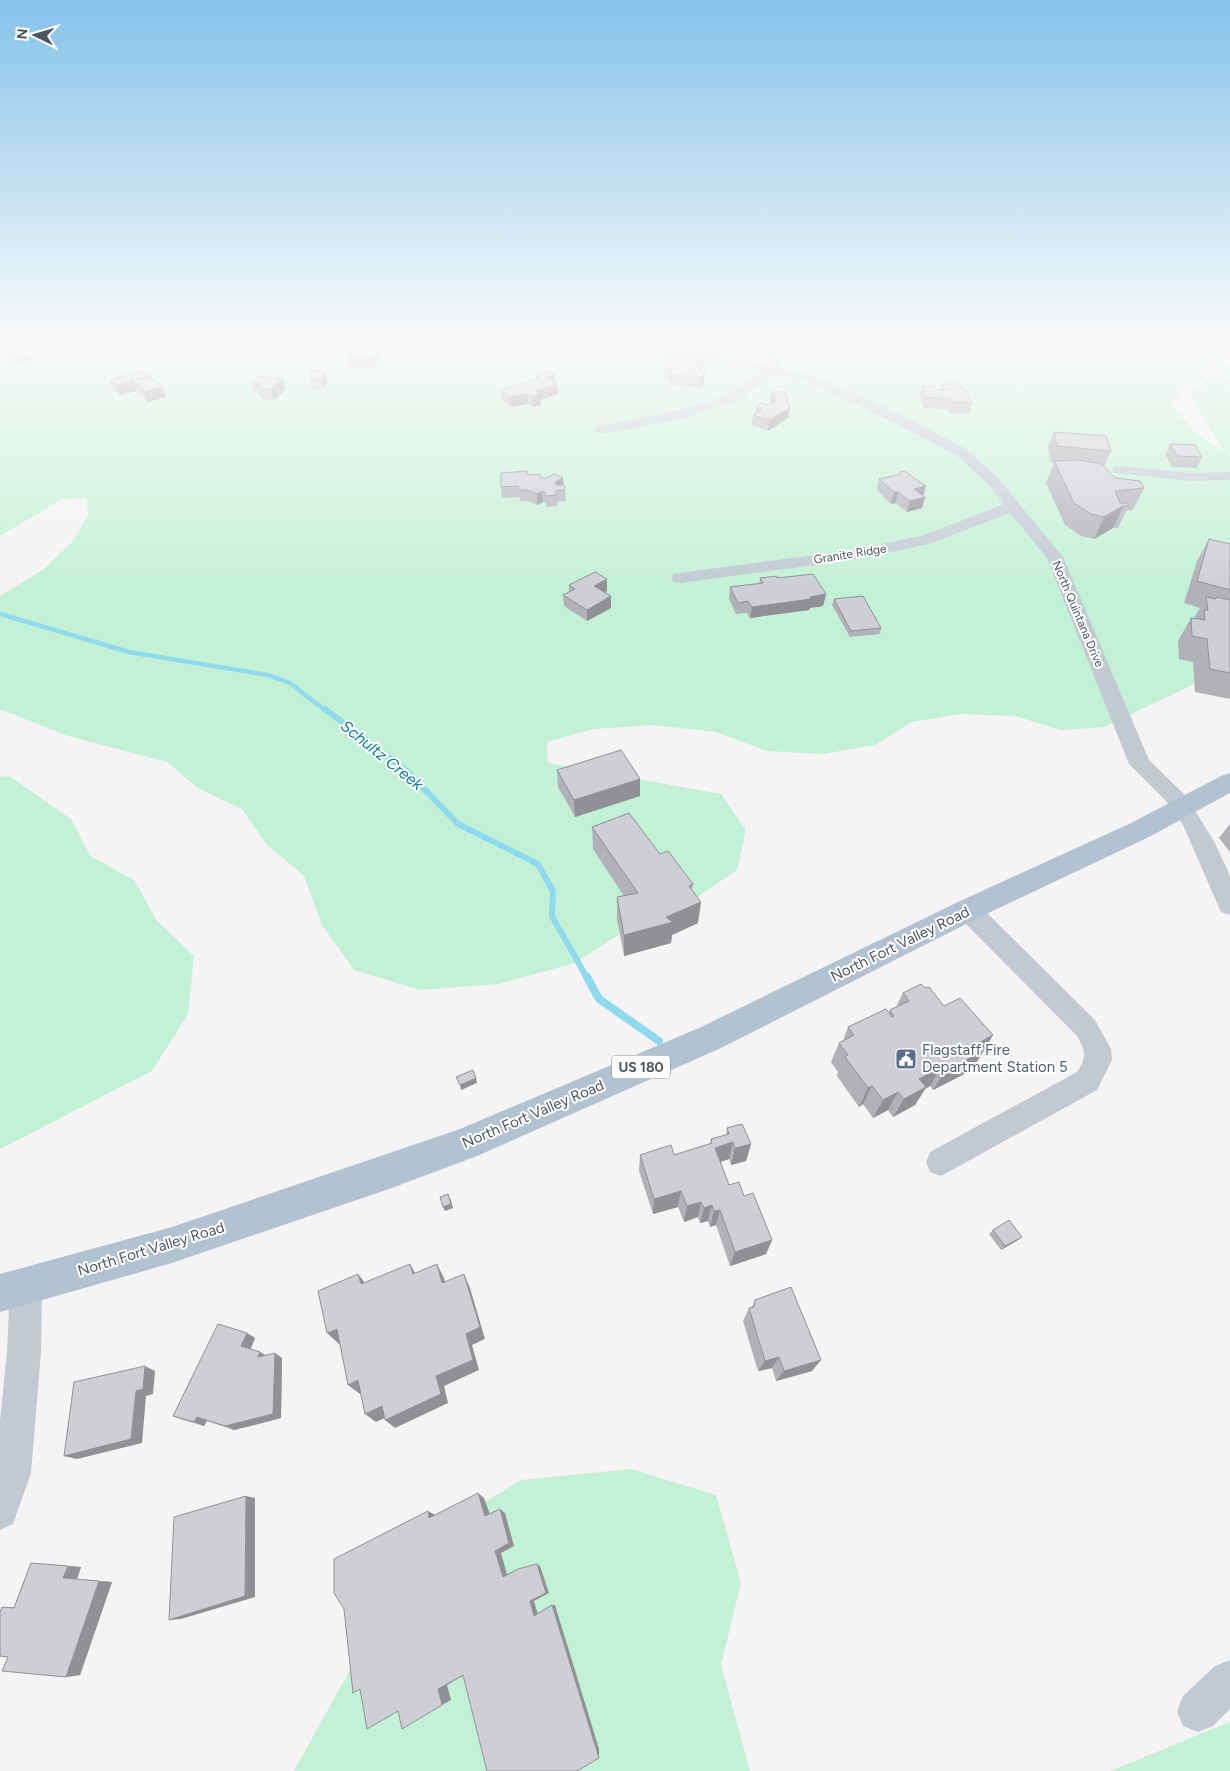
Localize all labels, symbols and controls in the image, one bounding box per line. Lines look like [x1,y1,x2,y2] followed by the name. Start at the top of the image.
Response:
[10,10,60,60] north arrow
[14,28,31,40] text: N
[812,541,888,567] street label: Granite Ridge
[1049,559,1107,670] street label: North Quintana Drive
[337,716,428,795] water label: Schultz Creek
[828,902,972,986] street label: North Fort Valley Road
[922,1041,1068,1076] place label: Flagstaff Fire Department Station 5
[894,1047,918,1071] public building icon: Flagstaff Fire Department Station 5
[612,1056,670,1078] road number: US 180
[459,1076,607,1152] street label: North Fort Valley Road
[75,1218,227,1280] street label: North Fort Valley Road

